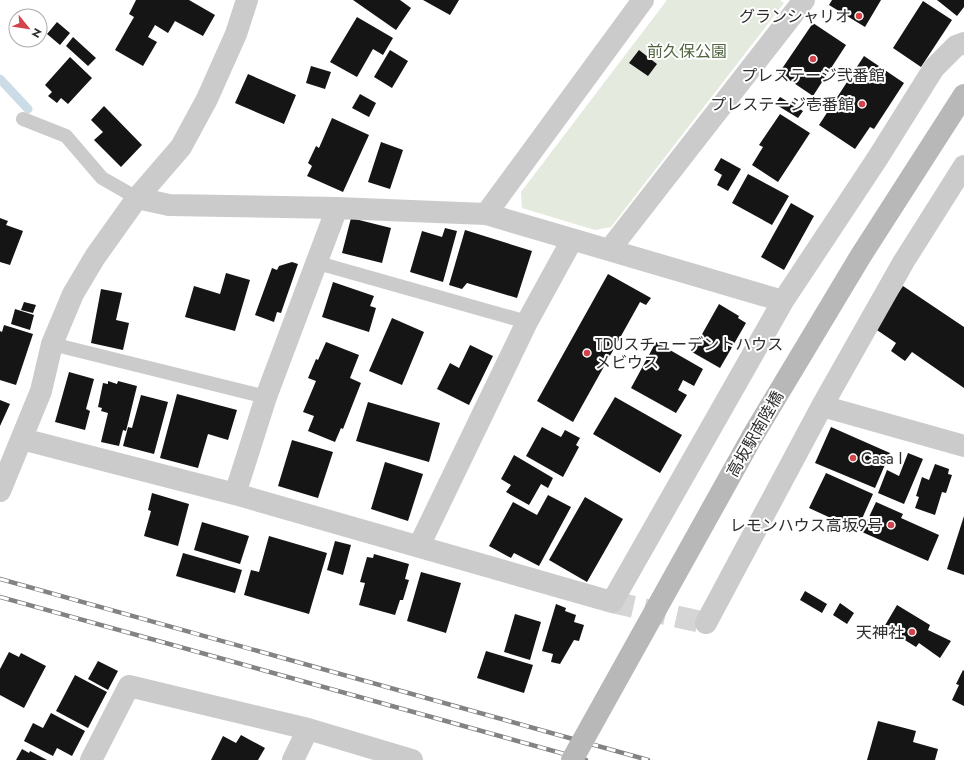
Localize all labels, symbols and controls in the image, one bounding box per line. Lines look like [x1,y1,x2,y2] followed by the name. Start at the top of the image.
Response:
[739,5,851,28] place label: グランシャリオ
[8,8,48,48] north arrow
[854,11,864,21] marker: グランシャリオ
[28,25,46,41] text: N
[647,40,727,63] park label: 前久保公園
[808,54,818,64] marker: プレステージ弐番館
[741,64,885,87] place label: プレステージ弐番館
[710,93,854,116] place label: プレステージ壱番館
[857,99,867,109] marker: プレステージ壱番館
[595,333,783,374] place label: TDUスチューデントハウス メビウス
[582,348,592,358] marker: TDUスチューデントハウス メビウス
[721,387,789,481] street label: 高坂駅南陸橋
[861,447,903,470] place label: Casa I
[848,453,858,463] marker: Casa I
[730,514,883,537] place label: レモンハウス高坂9号
[886,520,896,530] marker: レモンハウス高坂9号
[856,621,904,644] place label: 天神社
[907,627,917,637] marker: 天神社

